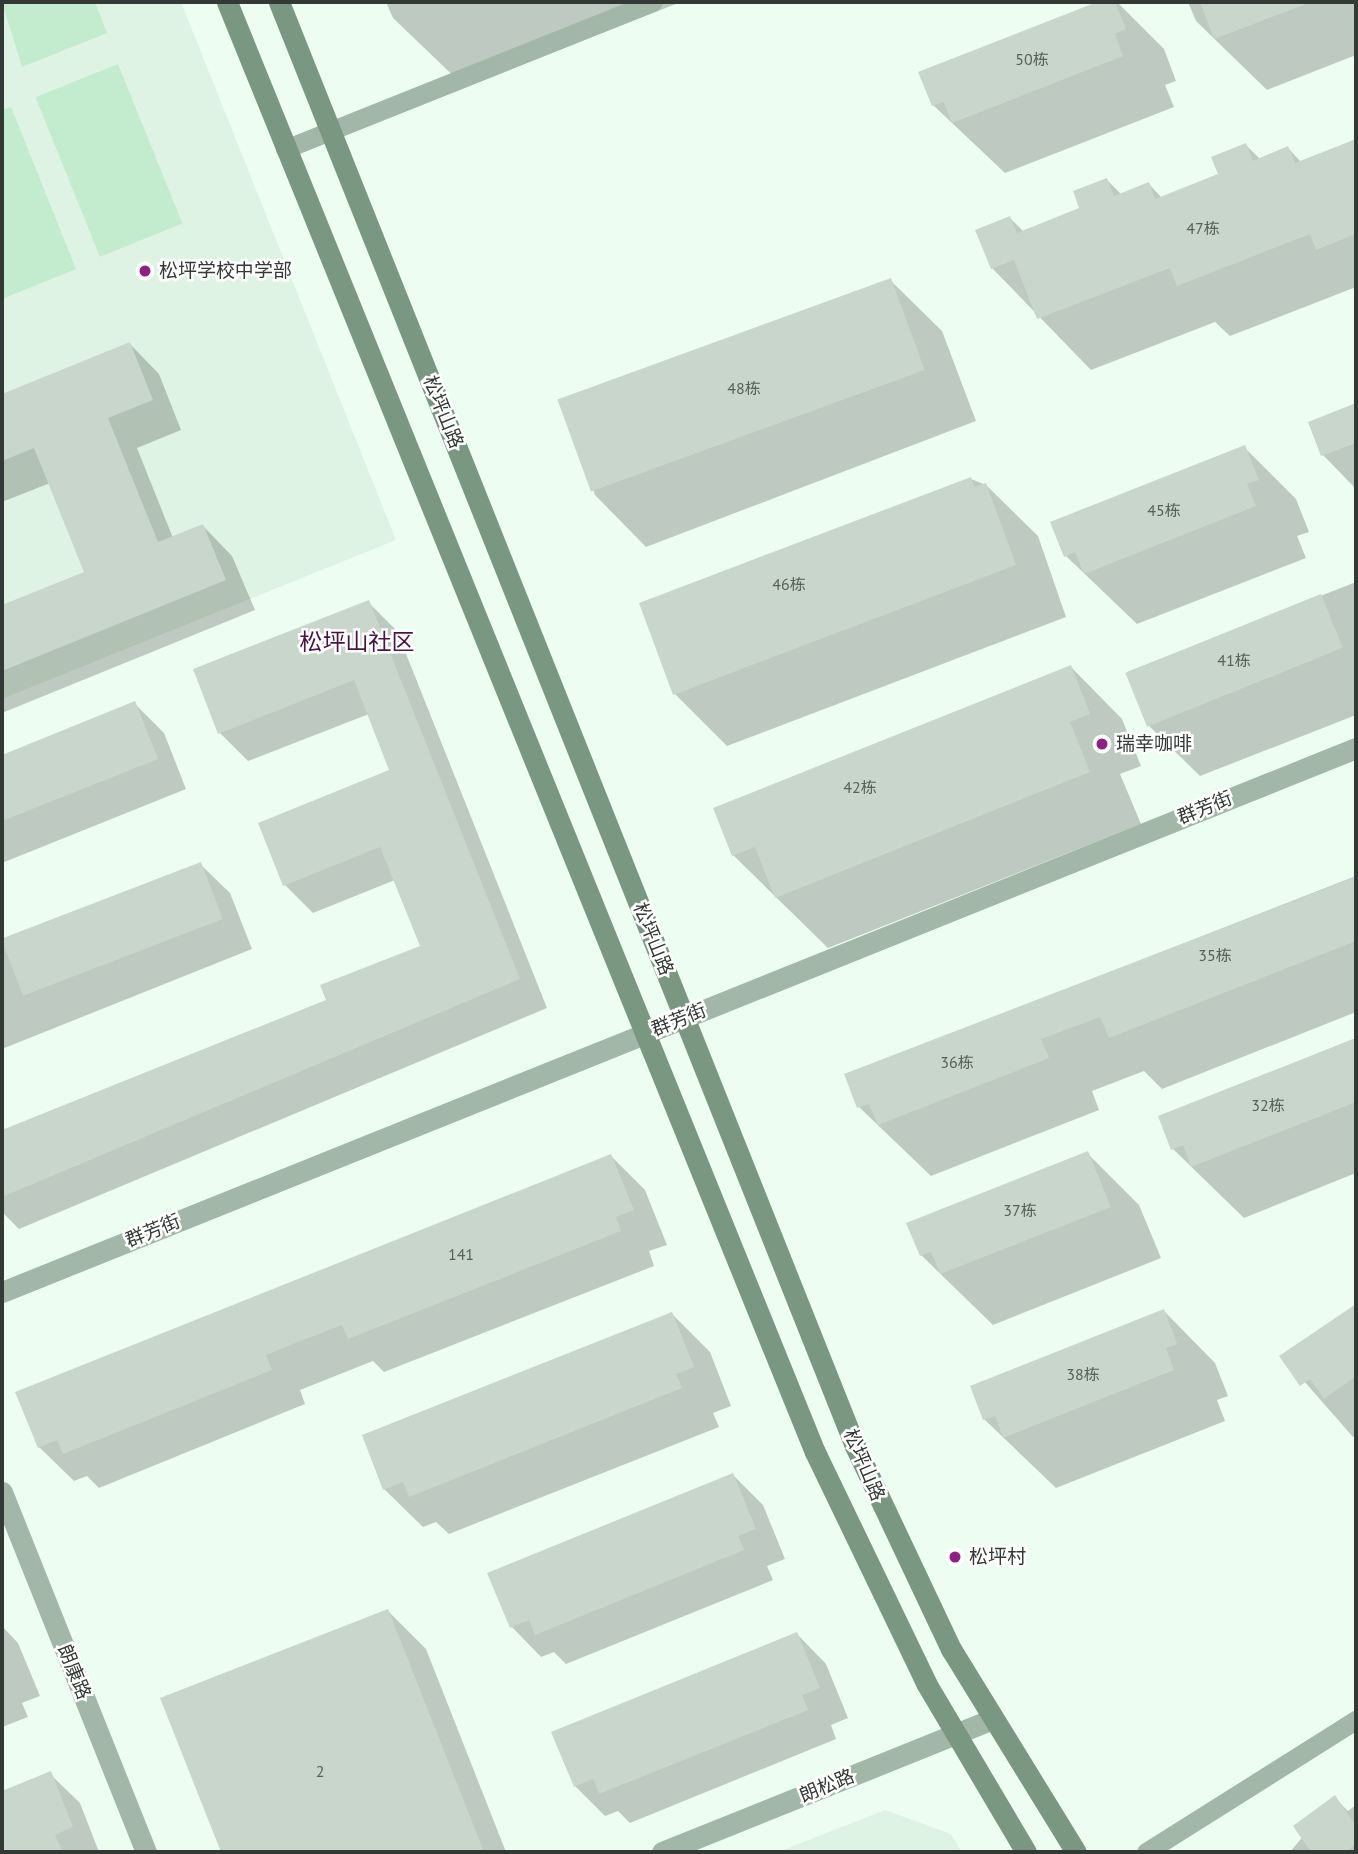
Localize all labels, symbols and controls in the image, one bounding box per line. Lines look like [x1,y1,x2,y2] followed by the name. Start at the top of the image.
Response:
[1015,49,1049,69] house number: 50栋
[1186,218,1220,238] house number: 47栋
[159,260,292,282] place label: 松坪学校中学部
[137,263,153,279] marker: 松坪学校中学部
[418,372,468,452] street label: 松坪山路
[727,378,761,398] house number: 48栋
[1147,500,1181,520] house number: 45栋
[772,574,806,594] house number: 46栋
[300,628,414,656] district label: 松坪山社区
[1217,650,1251,670] house number: 41栋
[1116,733,1192,755] place label: 瑞幸咖啡
[1094,736,1110,752] marker: 瑞幸咖啡
[843,777,877,797] house number: 42栋
[1174,787,1236,829] street label: 群芳街
[628,899,678,979] street label: 松坪山路
[1198,945,1232,965] house number: 35栋
[648,999,710,1041] street label: 群芳街
[940,1052,974,1072] house number: 36栋
[1251,1095,1285,1115] house number: 32栋
[1003,1200,1037,1220] house number: 37栋
[122,1210,184,1252] street label: 群芳街
[448,1244,474,1264] house number: 141
[1066,1364,1100,1384] house number: 38栋
[839,1426,889,1504] street label: 松坪山路
[969,1546,1026,1568] place label: 松坪村
[947,1549,963,1565] marker: 松坪村
[53,1641,95,1703] street label: 朗康路
[316,1761,324,1781] house number: 2
[796,1765,858,1807] street label: 朗松路

